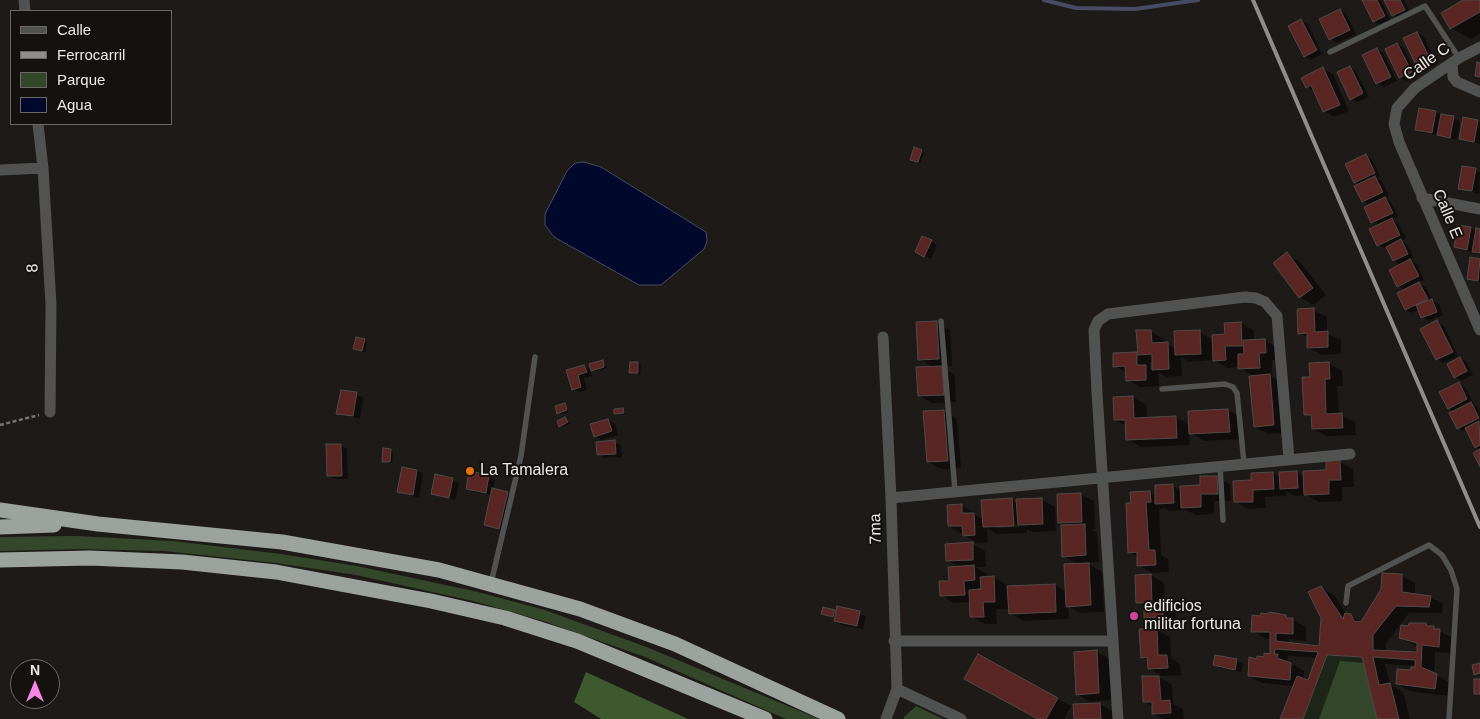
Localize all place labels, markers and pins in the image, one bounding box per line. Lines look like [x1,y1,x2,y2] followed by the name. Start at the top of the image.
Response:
[480,461,568,481] place label: La Tamalera
[464,465,476,477] marker: La Tamalera
[1144,597,1241,635] place label: edificios militar fortuna
[1128,610,1140,622] marker: edificios militar fortuna

